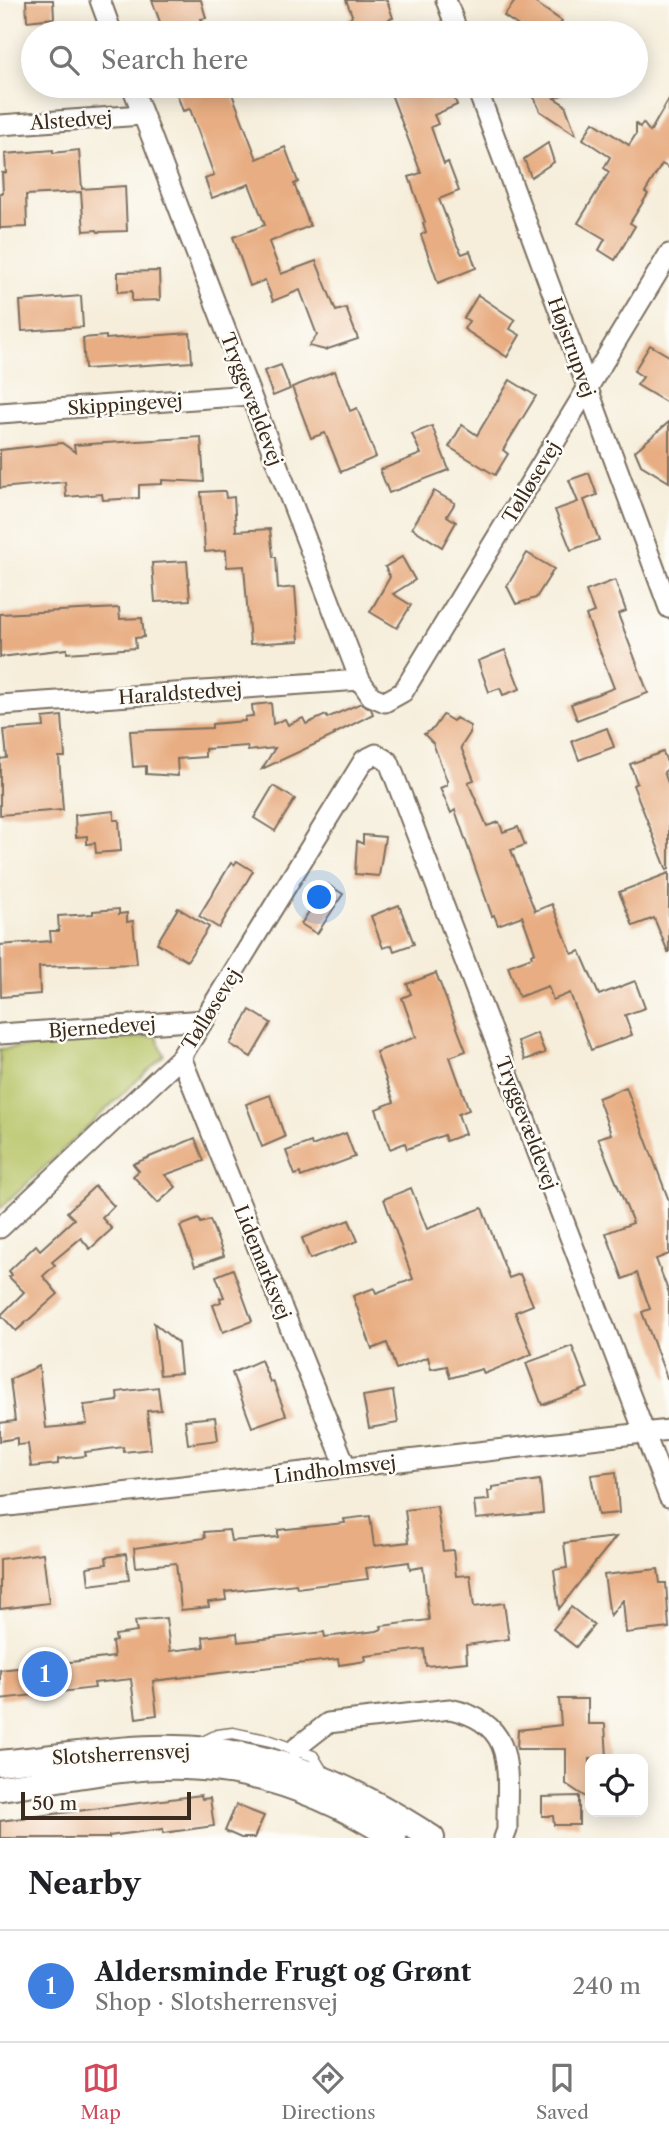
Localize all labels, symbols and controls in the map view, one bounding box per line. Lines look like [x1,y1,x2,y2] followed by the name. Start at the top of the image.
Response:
[21,21,648,98] search box
[45,41,83,79] icon: search
[101,44,248,76] text: Search here
[28,106,113,135] street label: Alstedvej
[543,294,600,400] street label: Højstrupvej
[216,330,287,469] street label: Tryggevældevej
[67,389,183,420] street label: Skippingevej
[498,437,565,528] street label: Tølløsevej
[117,678,243,709] street label: Haraldstedvej
[302,880,336,914] your location
[177,964,246,1054] street label: Tølløsevej
[48,1012,156,1043] street label: Bjernedevej
[491,1054,562,1193] street label: Tryggevældevej
[229,1202,296,1323] street label: Lidemarksvej
[273,1451,397,1488] street label: Lindholmsvej
[22,1648,68,1700] pin: 1
[51,1739,191,1770] street label: Slotsherrensvej
[585,1754,648,1817] map controls
[585,1754,648,1817] button: locate
[21,1789,191,1821] scale bar
[32,1792,77,1815] text: 50 m
[28,1865,141,1902] text: Nearby
[95,1956,471,1988] text: Aldersminde Frugt og Grønt
[46,1972,56,2000] text: 1
[572,1972,641,2000] text: 240 m
[95,1988,338,2016] text: Shop · Slotsherrensvej
[80,2059,121,2124] tab: Map
[282,2059,375,2124] tab: Directions
[536,2059,589,2124] tab: Saved

